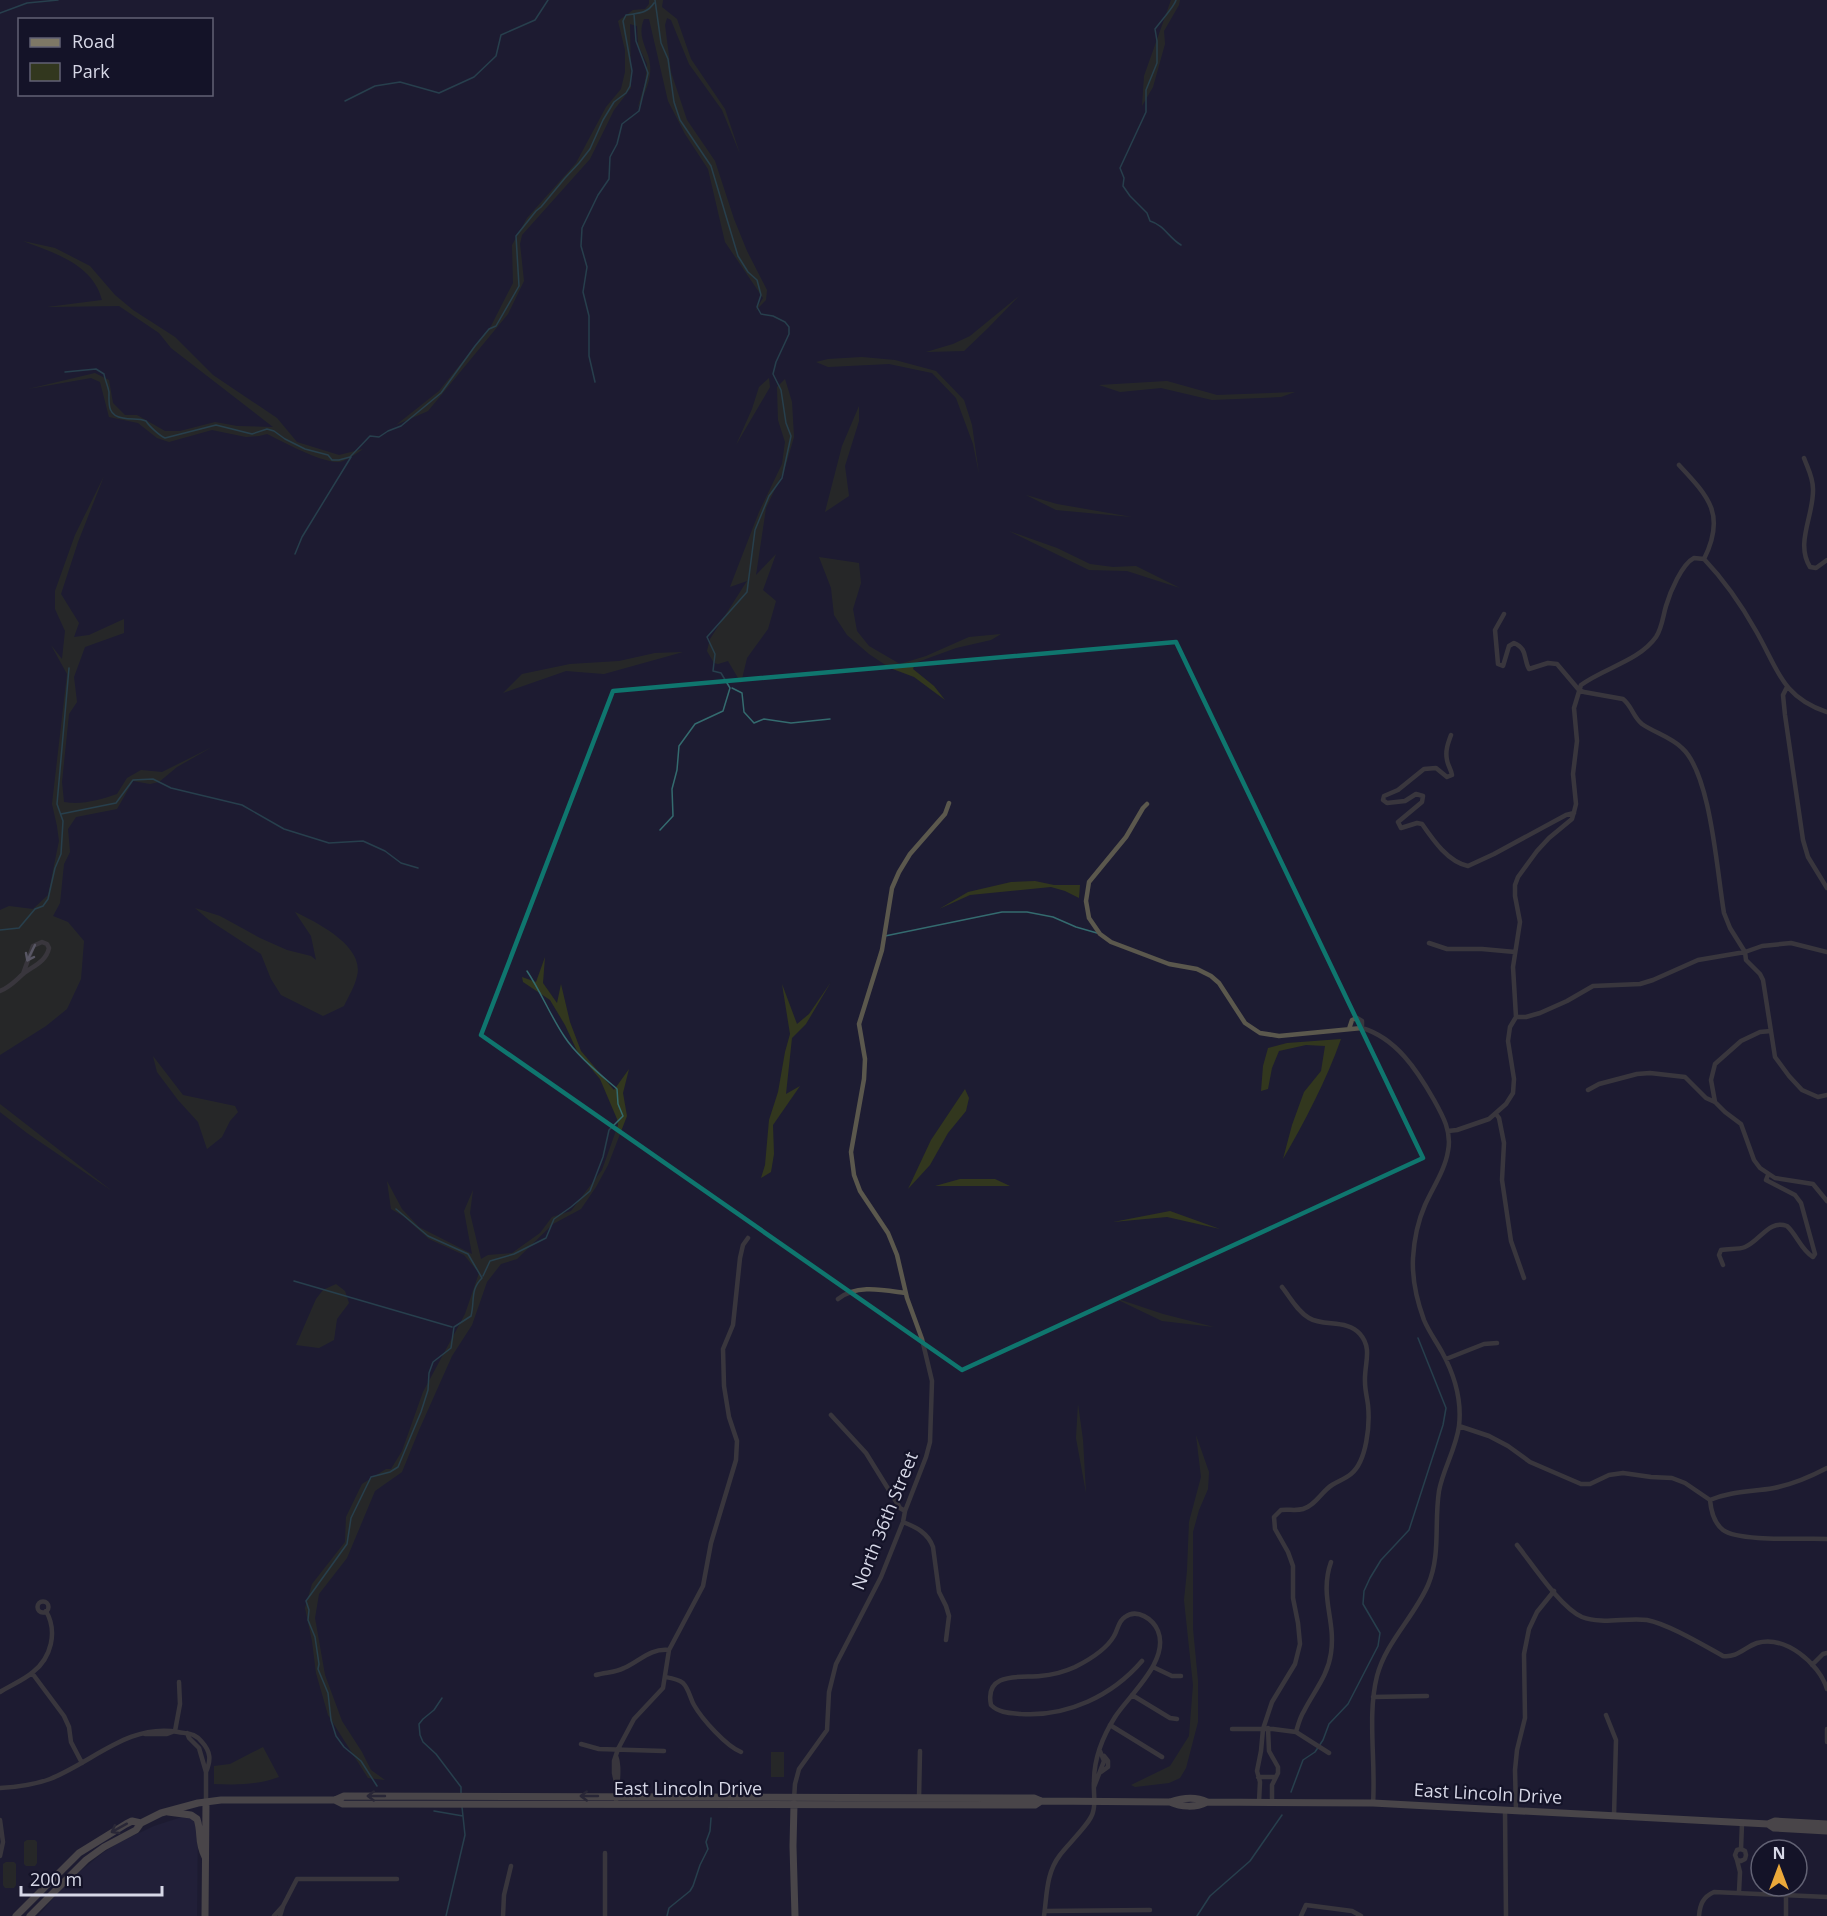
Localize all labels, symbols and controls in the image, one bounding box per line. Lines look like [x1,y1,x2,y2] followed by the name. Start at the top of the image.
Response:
[18,18,213,96] legend
[72,29,115,53] text: Road
[72,59,110,83] text: Park
[24,944,36,962] one-way arrow
[845,1448,923,1593] street label: North 36th Street
[614,1776,762,1800] street label: East Lincoln Drive
[1413,1777,1563,1809] street label: East Lincoln Drive
[366,1790,386,1802] one-way arrow
[579,1790,599,1802] one-way arrow
[111,1823,129,1834] one-way arrow
[1749,1838,1809,1898] north arrow
[1772,1842,1786,1864] text: N
[21,1859,162,1897] scale bar
[30,1867,82,1891] text: 200 m

